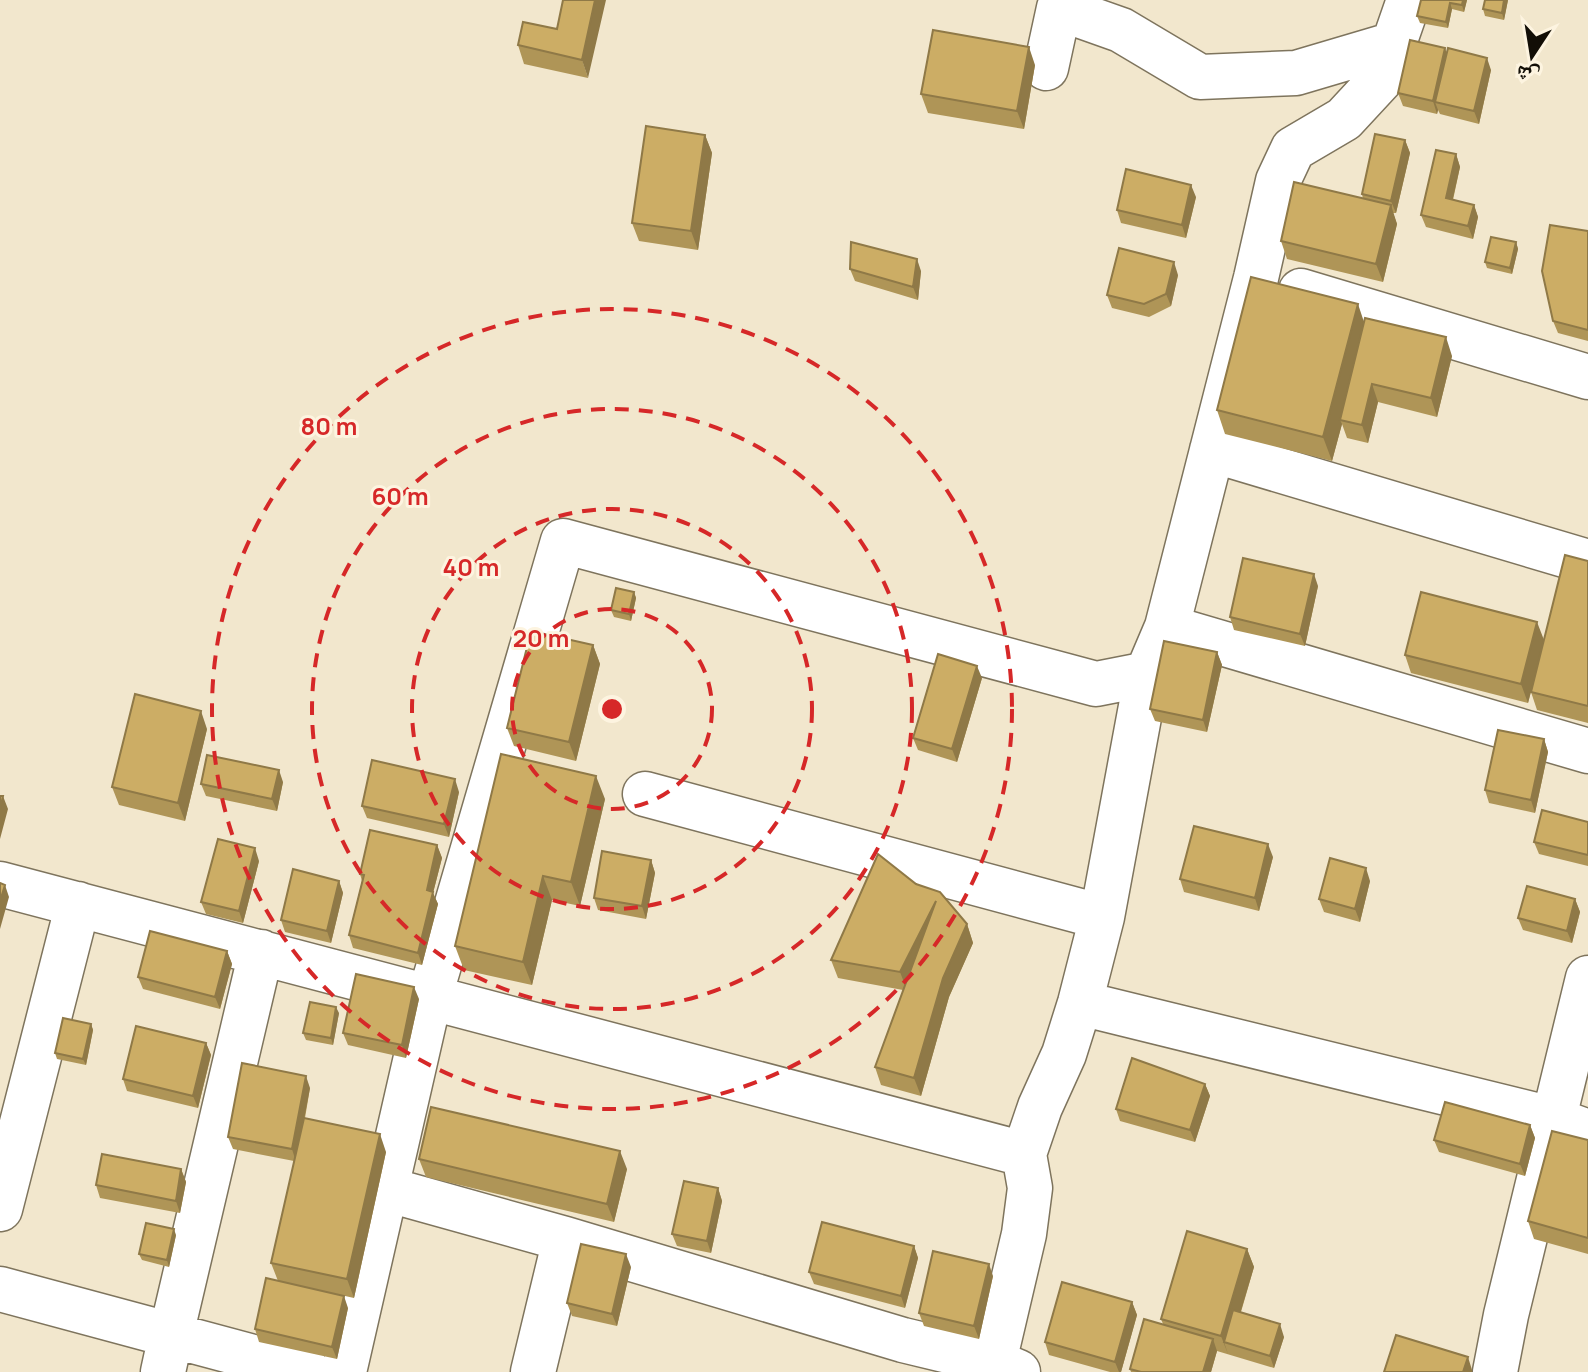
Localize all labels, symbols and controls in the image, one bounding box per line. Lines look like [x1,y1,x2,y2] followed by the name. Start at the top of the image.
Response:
[1492,16,1572,96] north arrow
[1513,58,1542,93] text: ش
[301,409,357,442] text: 80 m
[371,479,429,512] text: 60 m
[443,550,499,583] text: 40 m
[513,621,569,654] text: 20 m
[598,695,626,723] centre of rings

